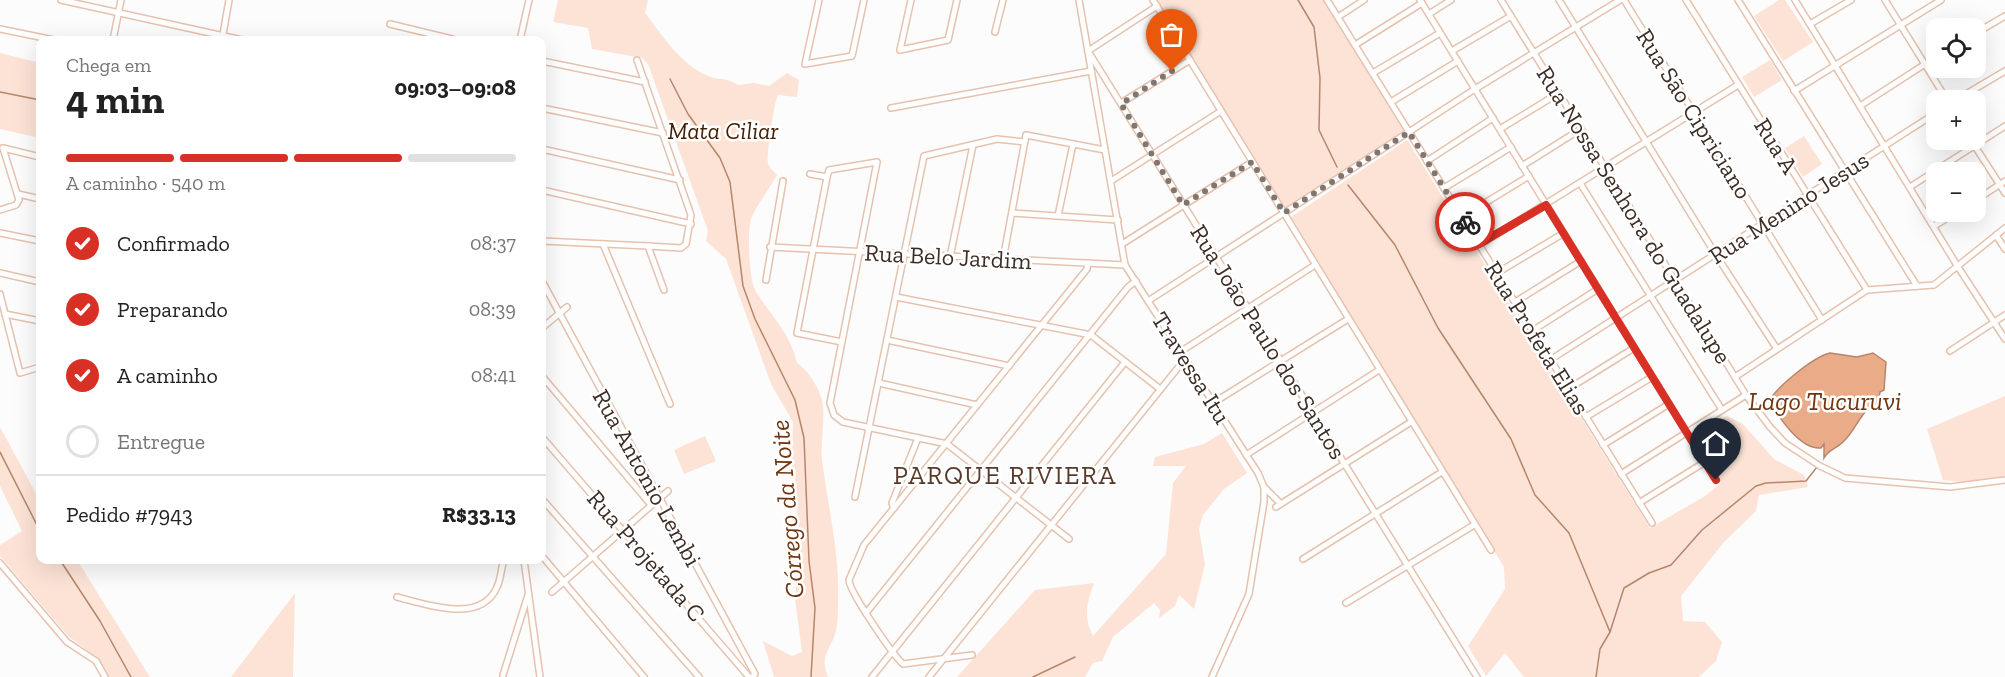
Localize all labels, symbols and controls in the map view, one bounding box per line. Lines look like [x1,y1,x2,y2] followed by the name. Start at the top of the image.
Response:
[1146,9,1197,71] pin
[1155,18,1188,51] icon: bag
[1926,18,1986,222] map controls
[1926,18,1986,78] button: locate
[1630,23,1758,204] street label: Rua São Cipriciano
[66,53,151,77] text: Chega em
[1531,61,1738,369] street label: Rua Nossa Senhora do Guadalupe
[395,74,516,101] text: 09:03–09:08
[66,76,164,123] text: 4 min
[1926,90,1986,150] button: +
[1748,113,1805,179] street label: Rua A
[667,116,779,145] park label: Mata Ciliar
[1703,145,1874,270] street label: Rua Menino Jesus
[1926,162,1986,222] button: −
[66,171,225,195] text: A caminho · 540 m
[1435,192,1495,252] courier
[1449,206,1482,239] icon: bike
[1184,219,1353,464] street label: Rua João Paulo dos Santos
[66,227,99,260] icon: check
[117,230,230,257] text: Confirmado
[470,231,516,255] text: 08:37
[864,238,1033,275] street label: Rua Belo Jardim
[1479,256,1596,420] street label: Rua Profeta Elias
[66,293,99,326] icon: check
[117,296,228,323] text: Preparando
[469,297,516,321] text: 08:39
[1146,306,1238,430] street label: Travessa Itu
[66,359,99,392] icon: check
[117,362,218,389] text: A caminho
[471,363,516,387] text: 08:41
[587,384,708,572] street label: Rua Antonio Lembi
[1748,385,1902,417] water label: Lago Tucuruvi
[763,418,811,600] water label: Córrego da Noite
[1690,418,1741,480] pin
[1699,427,1732,460] icon: home
[117,428,205,455] text: Entregue
[893,459,1117,491] district label: PARQUE RIVIERA
[581,484,711,627] street label: Rua Projetada C
[66,501,193,528] text: Pedido #7943
[442,501,516,528] text: R$33.13

